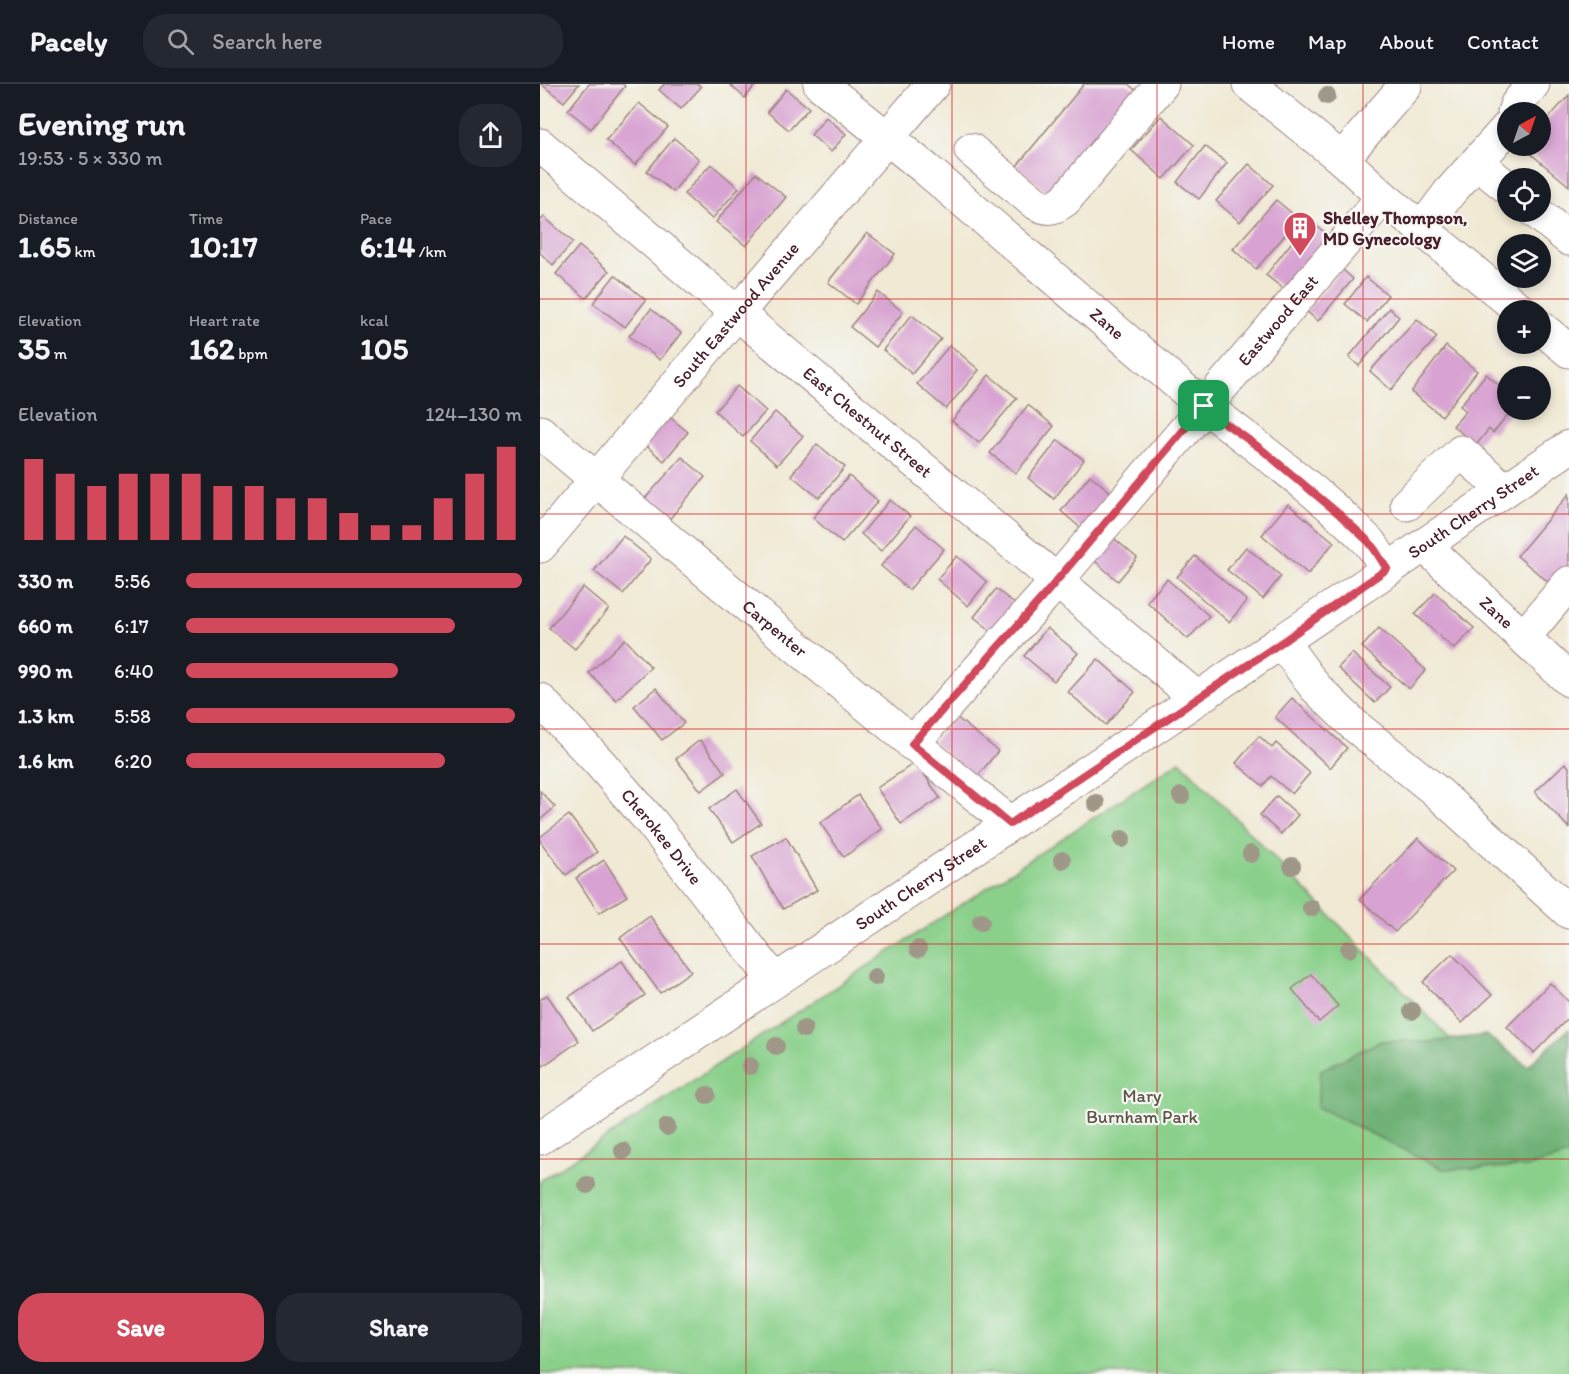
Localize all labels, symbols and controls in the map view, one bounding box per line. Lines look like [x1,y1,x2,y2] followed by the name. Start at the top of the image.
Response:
[143,14,563,68] search box
[30,24,107,58] text: Pacely
[164,25,197,58] icon: search
[212,28,323,55] text: Search here
[1222,29,1275,54] text: Home
[1308,29,1347,54] text: Map
[1380,29,1434,54] text: About
[1467,29,1539,54] text: Contact
[1497,102,1551,156] north arrow
[1497,102,1551,420] map controls
[18,104,185,143] text: Evening run
[459,104,522,167] button: share
[18,146,163,170] text: 19:53 · 5 × 330 m
[1497,168,1551,222] button: locate
[1323,207,1467,250] place label: Shelley Thompson, MD Gynecology
[18,209,78,228] text: Distance
[189,209,223,228] text: Time
[360,209,392,228] text: Pace
[1282,210,1318,257] building icon: Shelley Thompson, MD Gynecology
[18,228,71,265] text: 1.65
[189,228,258,265] text: 10:17
[360,228,415,265] text: 6:14
[1497,234,1551,288] button: layers
[668,237,804,392] street label: South Eastwood Avenue
[71,242,96,261] text: km
[415,242,447,261] text: /km
[1233,270,1323,370] street label: Eastwood East
[1497,300,1551,354] button: +
[1085,303,1129,344] street label: Zane
[18,311,82,330] text: Elevation
[189,311,260,330] text: Heart rate
[360,311,388,330] text: kcal
[18,330,50,367] text: 35
[189,330,235,367] text: 162
[360,330,408,367] text: 105
[50,344,67,363] text: m
[235,344,268,363] text: bpm
[798,362,937,483] street label: East Chestnut Street
[1497,366,1551,420] button: −
[1178,380,1229,431] pin
[1187,389,1220,422] icon: arrive
[18,402,97,426] text: Elevation
[425,402,522,426] text: 124–130 m
[1404,460,1543,564] street label: South Cherry Street
[18,569,73,593] text: 330 m
[114,569,150,593] text: 5:56
[1475,591,1518,634] street label: Zane
[738,595,812,662] street label: Carpenter
[18,614,73,638] text: 660 m
[114,614,149,638] text: 6:17
[18,659,73,683] text: 990 m
[114,659,154,683] text: 6:40
[18,704,74,728] text: 1.3 km
[114,704,151,728] text: 5:58
[18,749,74,773] text: 1.6 km
[114,749,152,773] text: 6:20
[616,784,707,889] street label: Cherokee Drive
[851,832,991,935] street label: South Cherry Street
[1086,1085,1199,1128] park label: Mary Burnham Park
[18,1293,264,1362] button: Save
[276,1293,522,1362] button: Share

